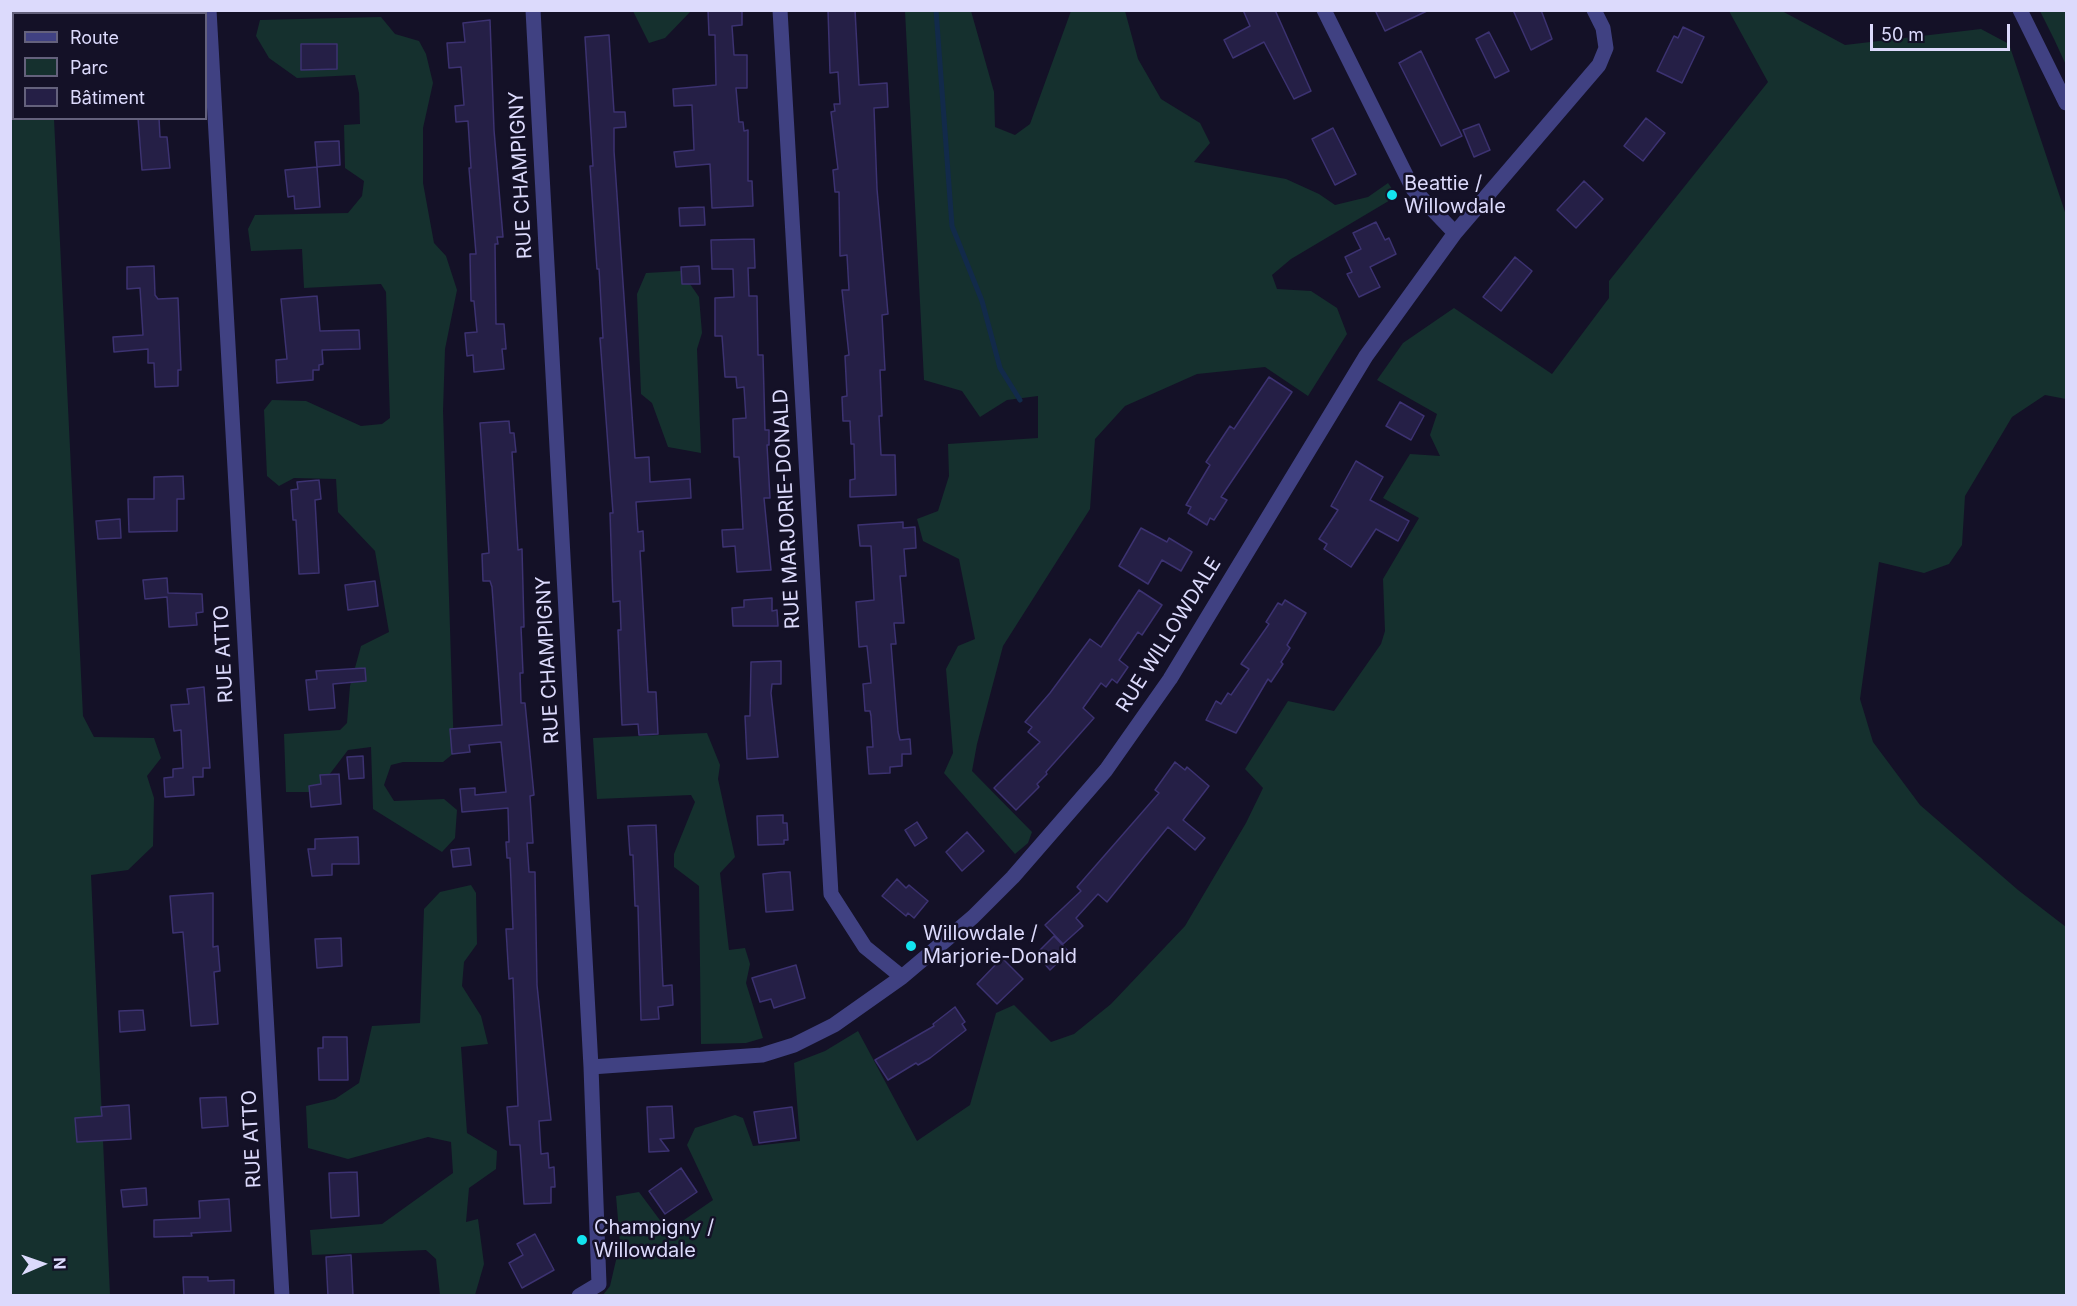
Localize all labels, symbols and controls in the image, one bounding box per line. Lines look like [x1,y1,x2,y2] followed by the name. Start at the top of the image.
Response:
[12,12,207,120] legend
[1873,12,2012,50] scale bar
[1881,24,1924,45] text: 50 m
[70,27,119,48] text: Route
[70,57,108,78] text: Parc
[70,87,145,108] text: Bâtiment
[505,90,537,260] street label: RUE CHAMPIGNY
[1404,172,1506,219] place label: Beattie / Willowdale
[1385,188,1399,202] marker: Beattie / Willowdale
[769,388,805,630] street label: RUE MARJORIE-DONALD
[1112,553,1226,717] street label: RUE WILLOWDALE
[532,575,564,745] street label: RUE CHAMPIGNY
[209,604,239,704] street label: RUE ATTO
[923,922,1077,969] place label: Willowdale / Marjorie-Donald
[904,939,918,953] marker: Willowdale / Marjorie-Donald
[237,1089,267,1189] street label: RUE ATTO
[594,1216,714,1263] place label: Champigny / Willowdale
[575,1233,589,1247] marker: Champigny / Willowdale
[12,1234,72,1294] north arrow
[50,1257,70,1270] text: N

